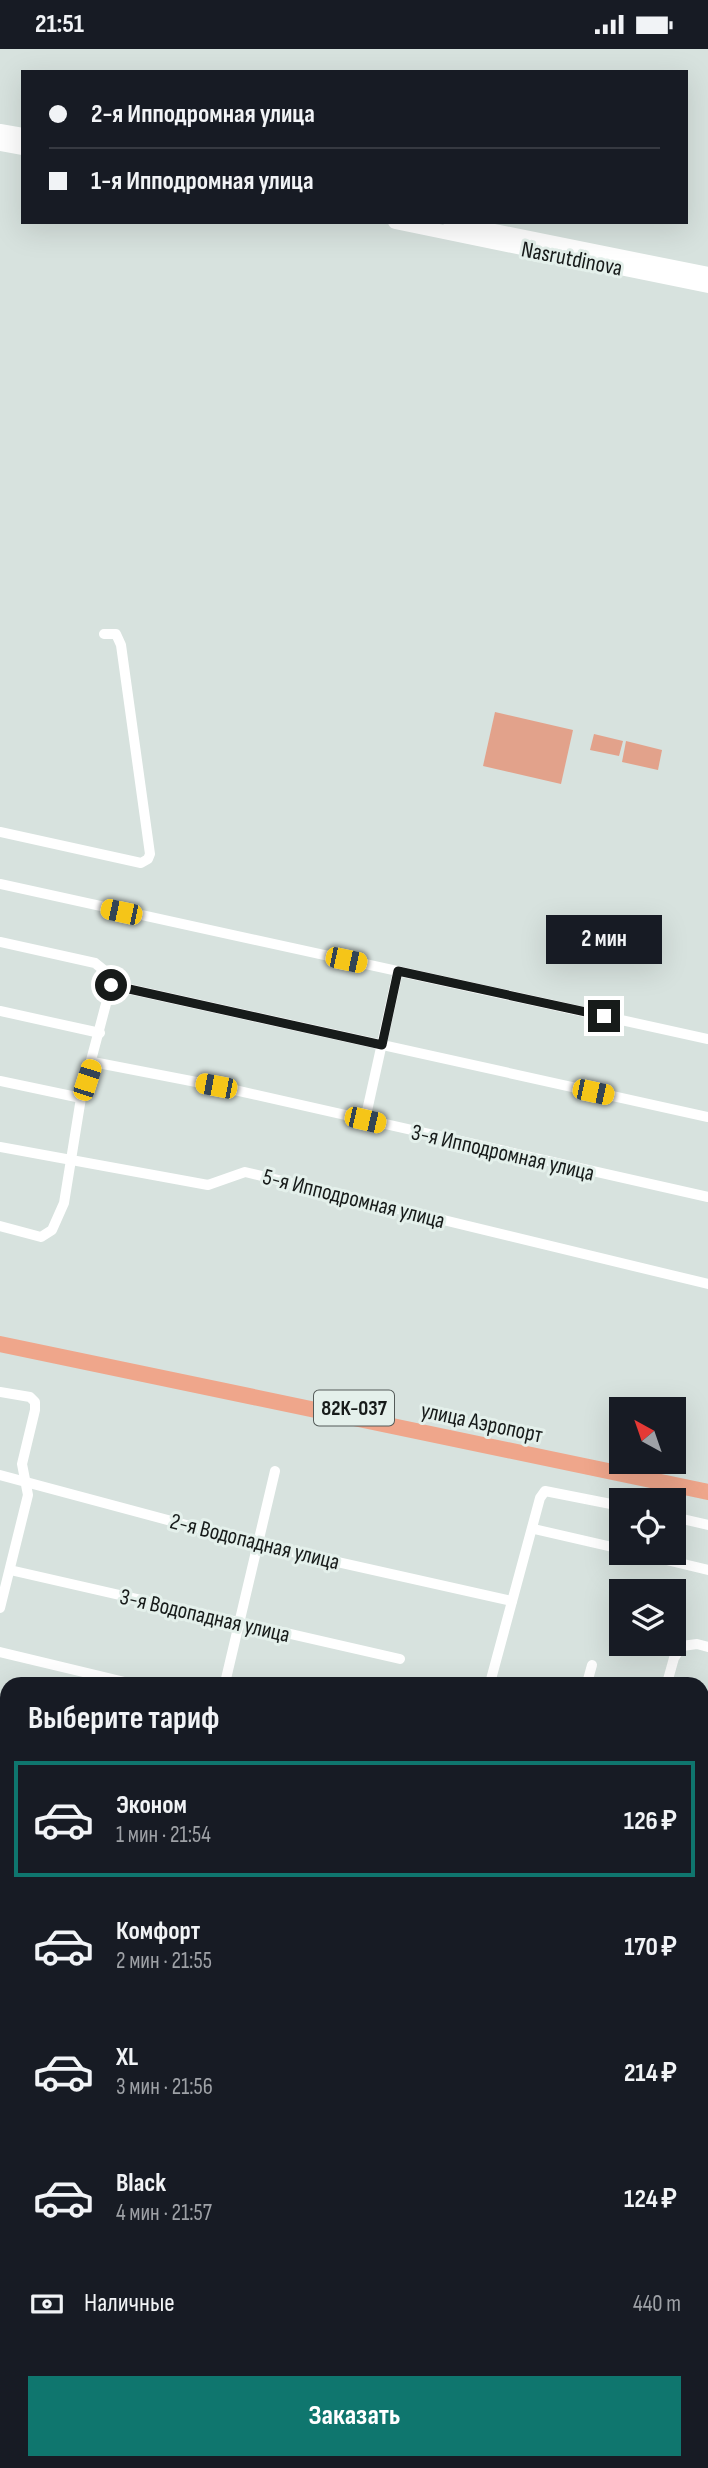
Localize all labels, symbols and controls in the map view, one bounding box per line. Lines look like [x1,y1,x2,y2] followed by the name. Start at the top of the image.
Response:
[35,9,84,40] text: 21:51
[91,99,315,130] text: 2-я Ипподромная улица
[91,166,314,197] text: 1-я Ипподромная улица
[519,235,625,282] street label: Nasrutdinova
[99,897,144,927] car
[546,915,662,963] callout: 2 мин
[581,925,627,953] text: 2 мин
[324,945,369,975] car
[95,969,127,1001] route start
[588,1000,620,1032] route end
[71,1057,104,1103] car
[194,1072,239,1100] car
[571,1077,616,1107] car
[343,1105,388,1135] car
[408,1118,597,1188] street label: 3-я Ипподромная улица
[260,1163,448,1235] street label: 5-я Ипподромная улица
[314,1391,394,1425] road number: 82К-037
[418,1396,545,1450] street label: улица Аэропорт
[609,1397,686,1473] north arrow
[609,1397,686,1656] map controls
[609,1488,686,1565] button: locate
[167,1507,342,1577] street label: 2-я Водопадная улица
[609,1579,686,1656] button: layers
[117,1583,293,1649] street label: 3-я Водопадная улица
[28,1699,219,1738] text: Выберите тариф
[32,1788,95,1851] icon: car
[116,1790,187,1821] text: Эконом
[624,1806,677,1837] text: 126 ₽
[116,1821,211,1849] text: 1 мин · 21:54
[32,1914,95,1977] icon: car
[116,1916,200,1947] text: Комфорт
[624,1932,677,1963] text: 170 ₽
[116,1947,212,1975] text: 2 мин · 21:55
[32,2040,95,2103] icon: car
[116,2042,138,2073] text: XL
[624,2058,677,2089] text: 214 ₽
[116,2073,213,2101] text: 3 мин · 21:56
[32,2166,95,2229] icon: car
[116,2168,166,2199] text: Black
[624,2184,677,2215] text: 124 ₽
[116,2199,212,2227] text: 4 мин · 21:57
[28,2285,66,2323] icon: cash
[84,2288,175,2319] text: Наличные
[633,2290,681,2318] text: 440 m
[28,2376,681,2456] button: Заказать

